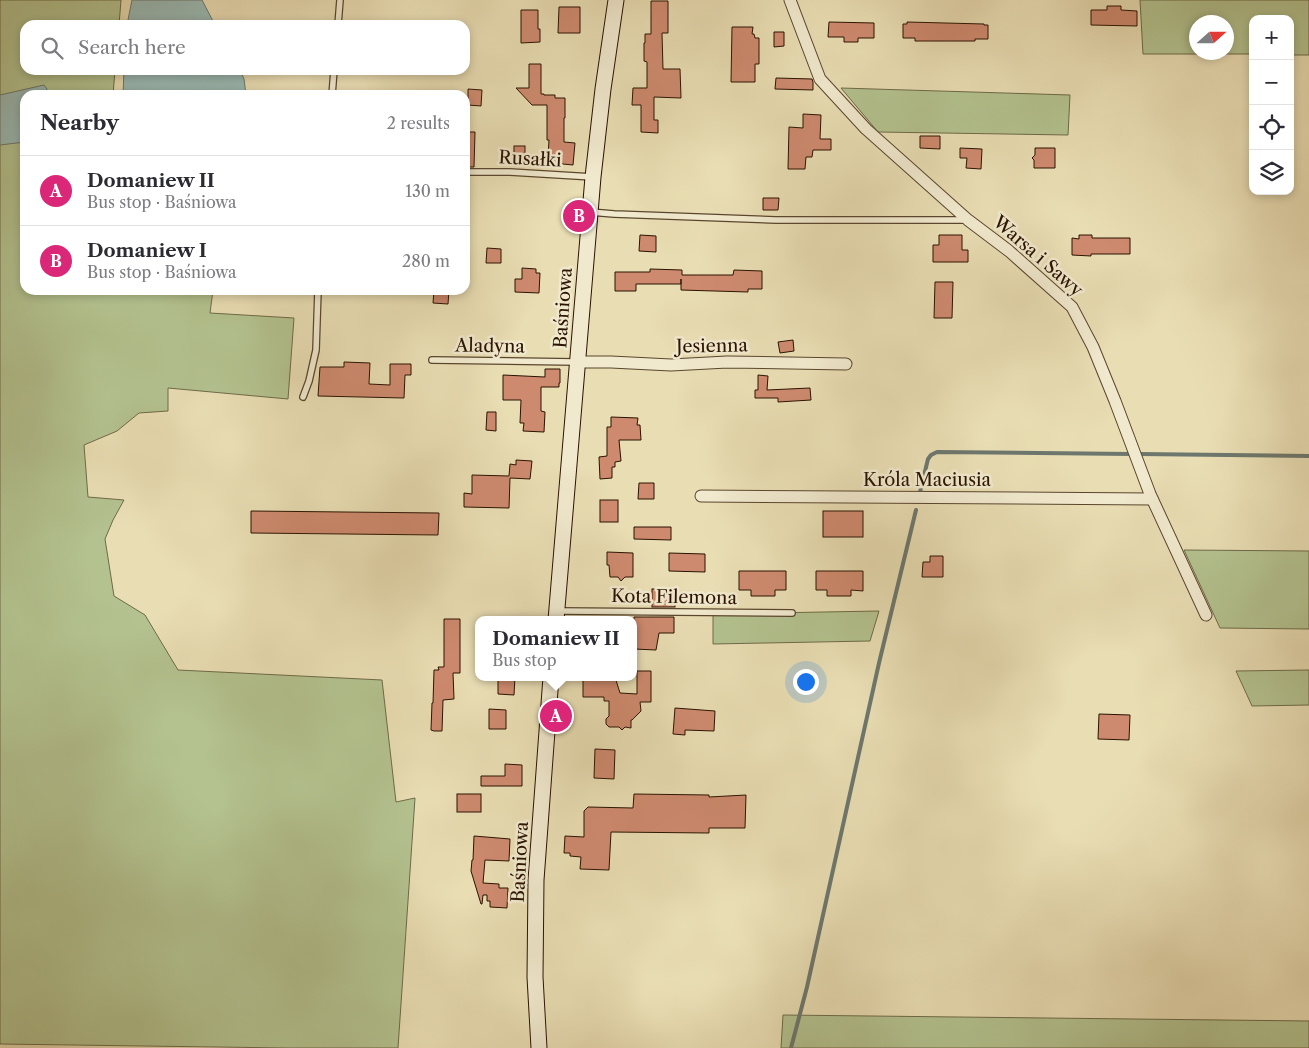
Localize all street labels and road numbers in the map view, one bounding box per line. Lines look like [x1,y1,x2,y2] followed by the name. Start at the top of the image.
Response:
[498,146,563,172] street label: Rusałki
[988,210,1088,302] street label: Warsa i Sawy
[549,266,577,349] street label: Baśniowa
[454,334,526,358] street label: Aladyna
[673,334,749,358] street label: Jesienna
[863,469,992,491] street label: Króla Maciusia
[611,585,738,609] street label: Kota Filemona
[507,820,533,903] street label: Baśniowa

